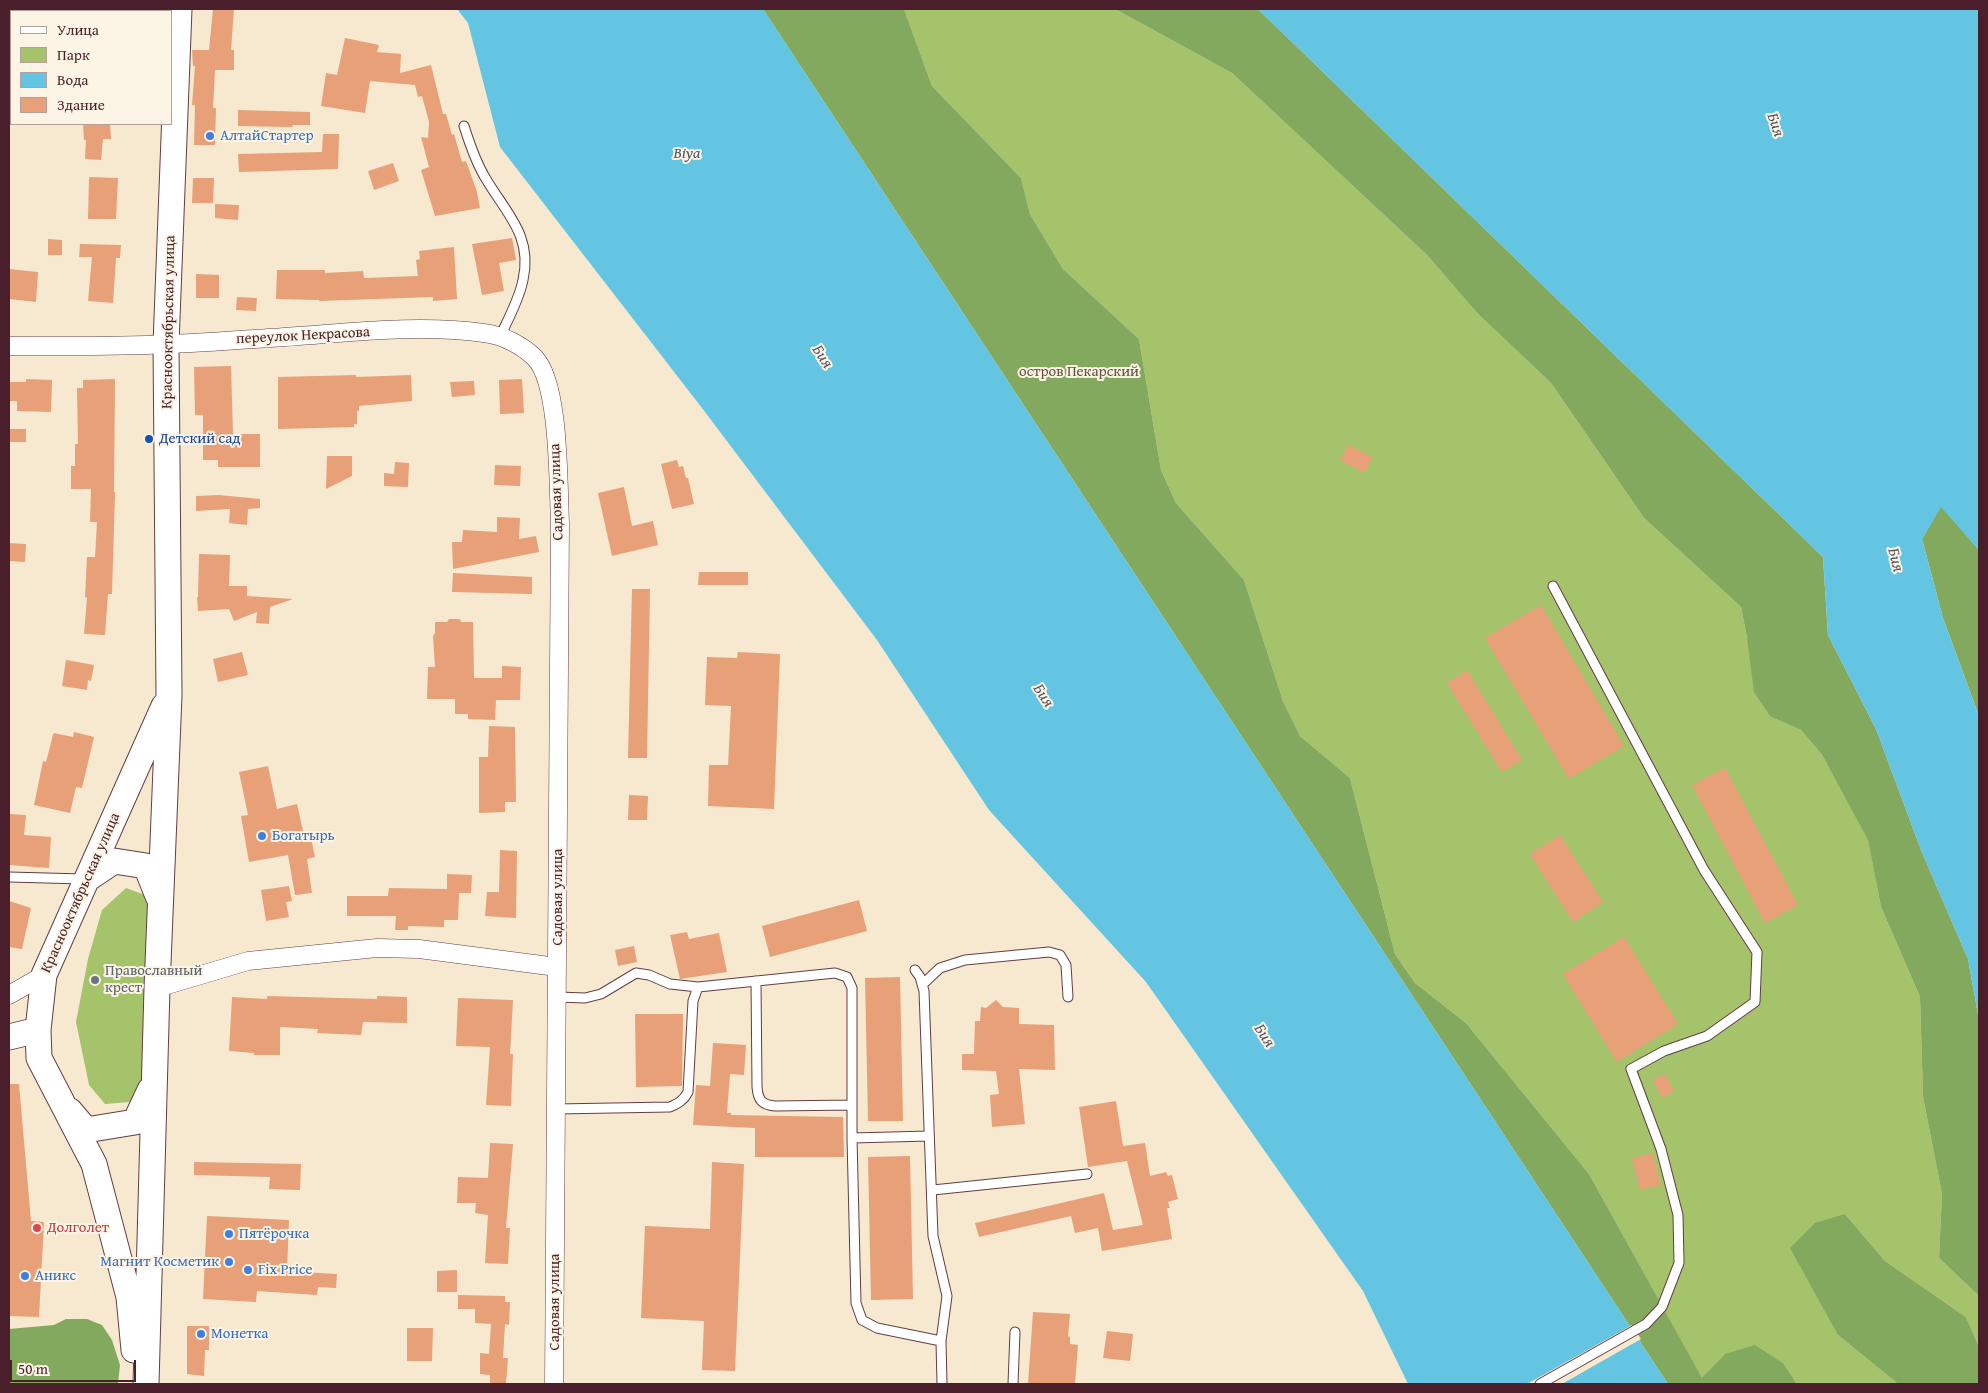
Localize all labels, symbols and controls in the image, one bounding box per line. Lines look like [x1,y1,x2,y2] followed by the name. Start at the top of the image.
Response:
[10,10,172,125] legend
[57,19,99,40] text: Улица
[57,44,90,65] text: Парк
[57,69,88,90] text: Вода
[57,94,105,115] text: Здание
[1762,110,1788,140] water label: Бия
[220,127,314,145] place label: АлтайСтартер
[204,130,216,142] marker: АлтайСтартер
[674,144,700,164] water label: Biya
[158,235,180,409] street label: Краснооктябрьская улица
[236,324,370,348] street label: переулок Некрасова
[807,342,837,372] water label: Бия
[1019,363,1139,381] park label: остров Пекарский
[159,430,240,448] place label: Детский сад
[143,433,155,445] marker: Детский сад
[546,443,568,541] street label: Садовая улица
[1883,546,1907,574] water label: Бия
[1028,681,1058,711] water label: Бия
[37,810,125,976] street label: Краснооктябрьская улица
[272,827,335,845] place label: Богатырь
[256,830,268,842] marker: Богатырь
[549,849,567,945] street label: Садовая улица
[105,962,202,997] place label: Православный крест
[89,974,101,986] marker: Православный крест
[1249,1021,1279,1051] water label: Бия
[47,1219,109,1237] place label: Долголет
[31,1222,43,1234] marker: Долголет
[239,1225,309,1243] place label: Пятёрочка
[223,1228,235,1240] marker: Пятёрочка
[100,1253,219,1271] place label: Магнит Косметик
[546,1254,564,1350] street label: Садовая улица
[223,1256,235,1268] marker: Магнит Косметик
[258,1261,313,1279] place label: Fix Price
[242,1264,254,1276] marker: Fix Price
[35,1267,76,1285] place label: Аникс
[19,1270,31,1282] marker: Аникс
[211,1325,268,1343] place label: Монетка
[195,1328,207,1340] marker: Монетка
[12,1350,139,1382] scale bar
[18,1358,48,1379] text: 50 m

